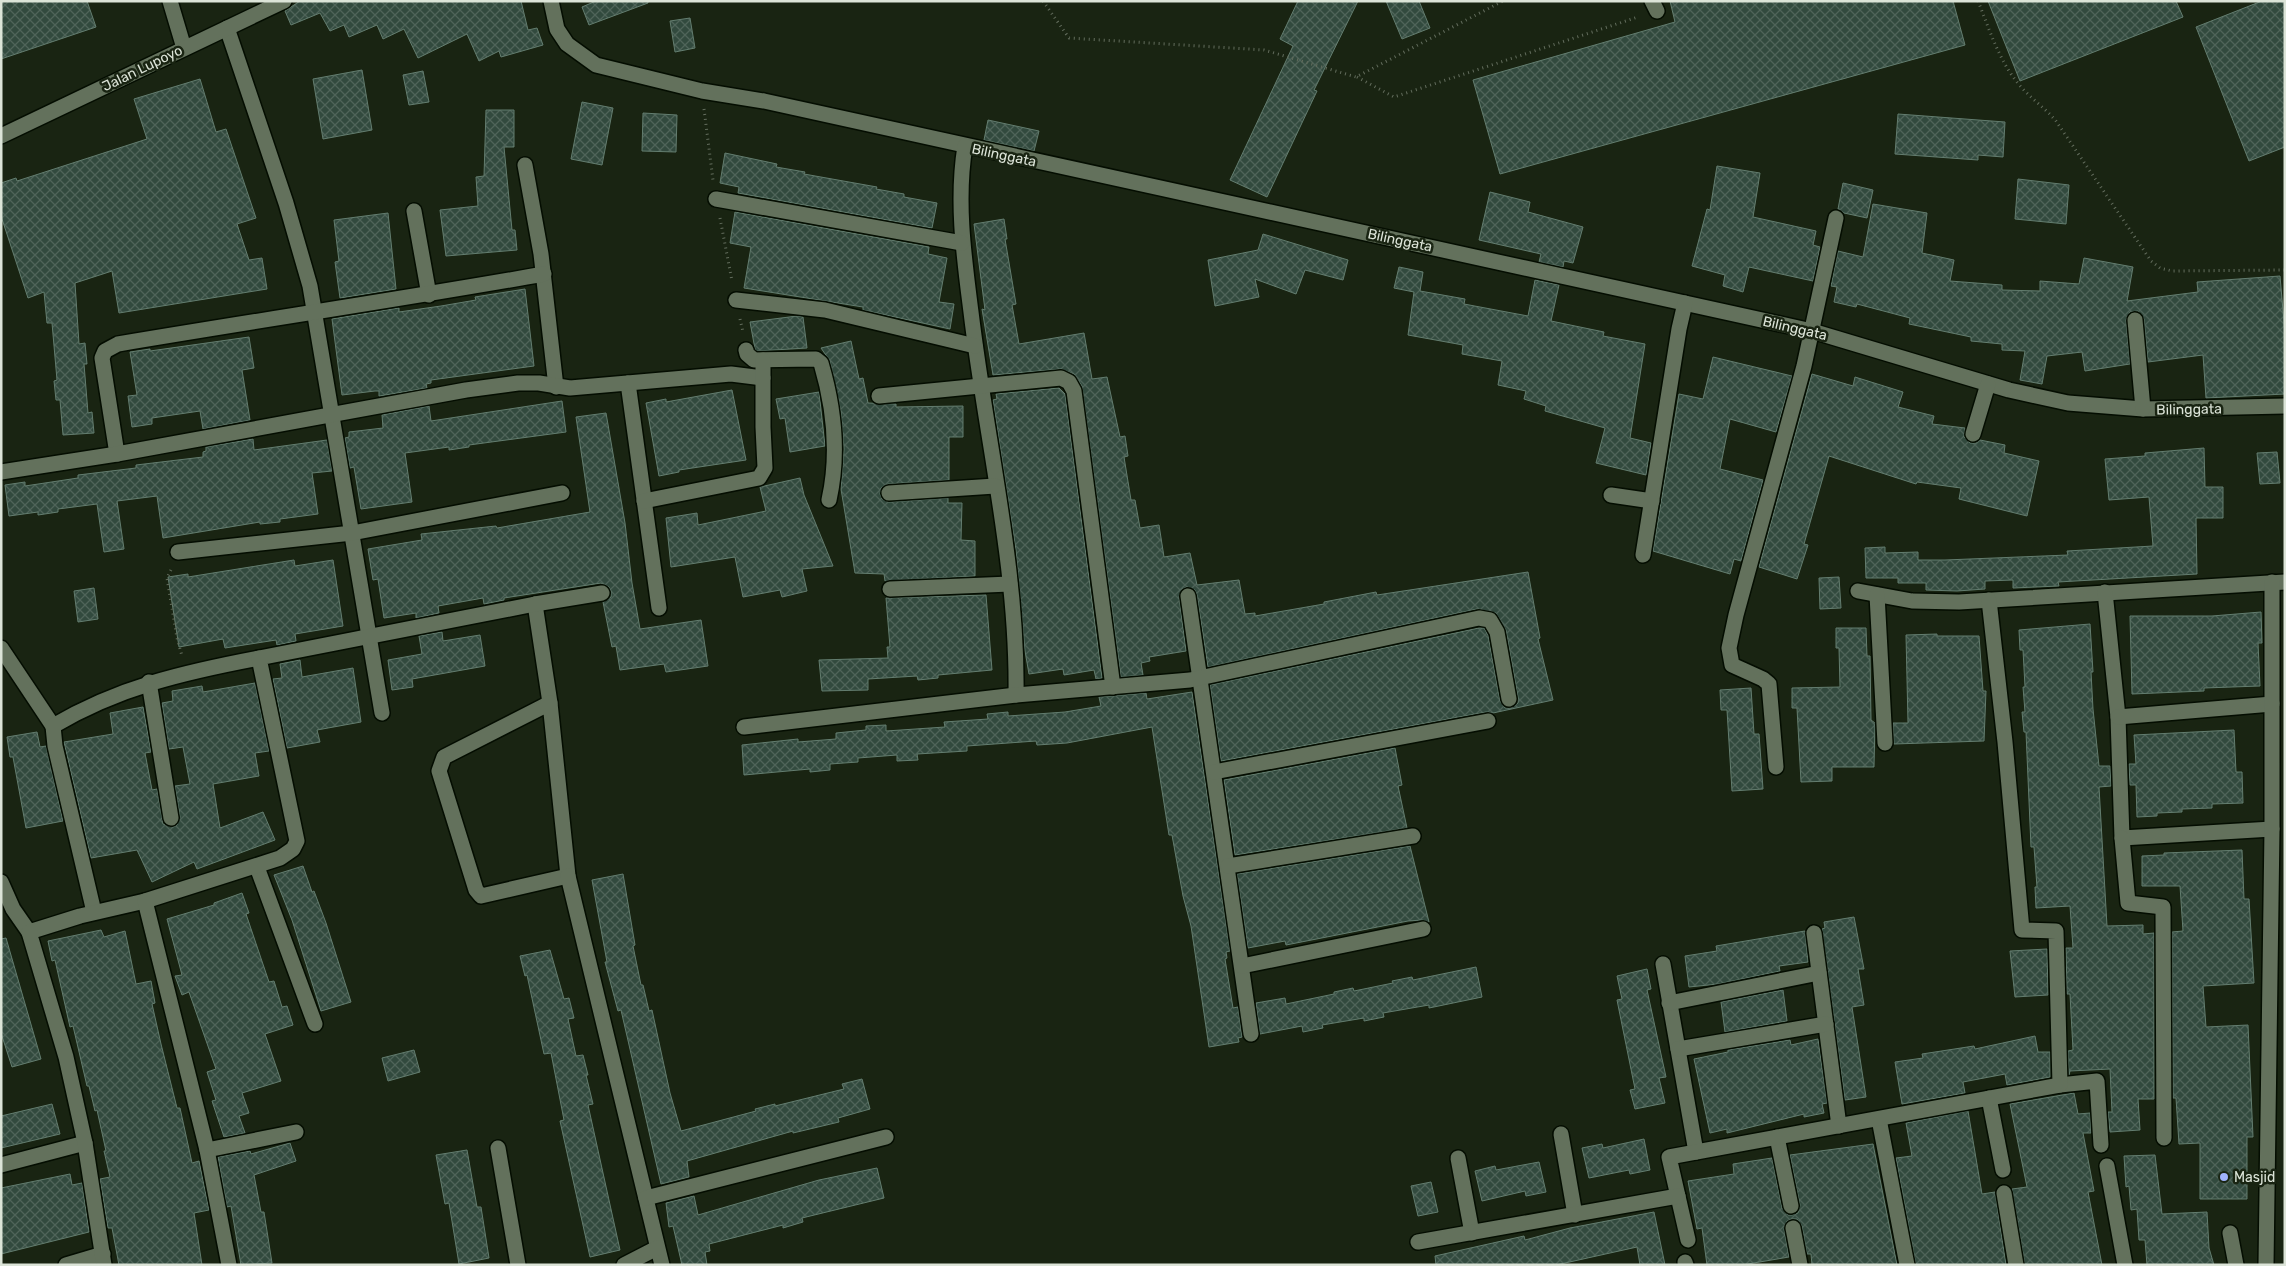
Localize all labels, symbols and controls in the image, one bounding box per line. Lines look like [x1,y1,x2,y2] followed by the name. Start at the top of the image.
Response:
[99,42,185,95] street label: Jalan Lupoyo
[970,140,1038,171] street label: Bilinggata
[1366,225,1434,256] street label: Bilinggata
[1761,313,1829,344] street label: Bilinggata
[2156,400,2222,419] street label: Bilinggata
[2234,1169,2275,1186] place label: Masjid
[2218,1171,2230,1183] marker: Masjid

